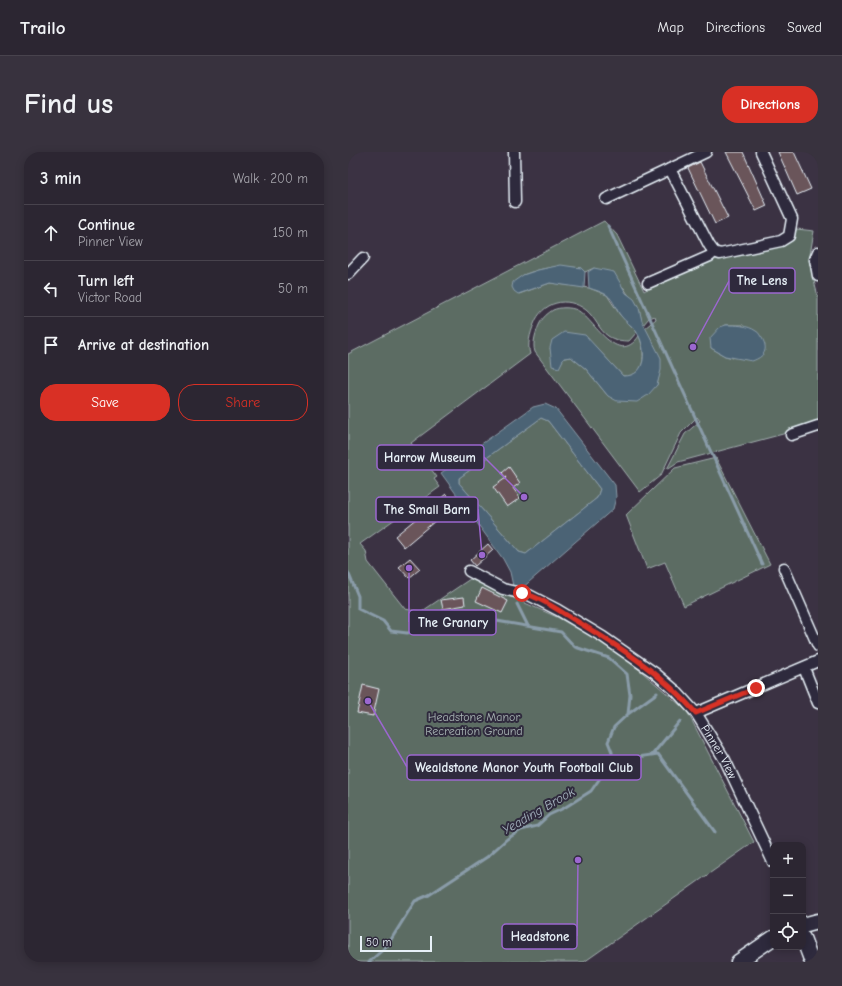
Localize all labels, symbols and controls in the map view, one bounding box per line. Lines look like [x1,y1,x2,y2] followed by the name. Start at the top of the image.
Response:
[20,17,66,39] text: Trailo
[657,19,684,36] text: Map
[706,19,765,36] text: Directions
[787,19,822,36] text: Saved
[722,86,818,123] button: Directions
[24,88,113,120] text: Find us
[40,169,81,188] text: 3 min
[233,171,308,186] text: Walk · 200 m
[78,216,135,234] text: Continue
[40,222,62,244] icon: ahead
[273,225,308,240] text: 150 m
[78,234,143,249] text: Pinner View
[729,268,795,293] callout: The Lens
[78,272,134,290] text: Turn left
[737,273,788,288] text: The Lens
[40,278,62,300] icon: left
[278,281,308,296] text: 50 m
[78,290,142,305] text: Victor Road
[40,334,62,356] icon: arrive
[78,336,209,354] text: Arrive at destination
[40,384,170,421] button: Save
[178,384,308,421] button: Share
[377,445,484,470] callout: Harrow Museum
[384,450,476,465] text: Harrow Museum
[376,497,478,522] callout: The Small Barn
[384,502,470,517] text: The Small Barn
[513,584,531,602] route start
[409,610,496,635] callout: The Granary
[418,615,488,630] text: The Granary
[747,679,765,697] route end
[425,710,523,738] park label: Headstone Manor Recreation Ground
[698,722,740,782] street label: Pinner View
[407,755,641,780] callout: Wealdstone Manor Youth Football Club
[415,760,633,775] text: Wealdstone Manor Youth Football Club
[499,783,578,837] water label: Yeading Brook
[770,842,806,950] map controls
[770,842,806,878] button: +
[770,878,806,914] button: −
[770,914,806,950] button: locate
[502,924,577,949] callout: Headstone
[511,929,570,944] text: Headstone
[360,934,432,953] scale bar
[366,936,391,949] text: 50 m

